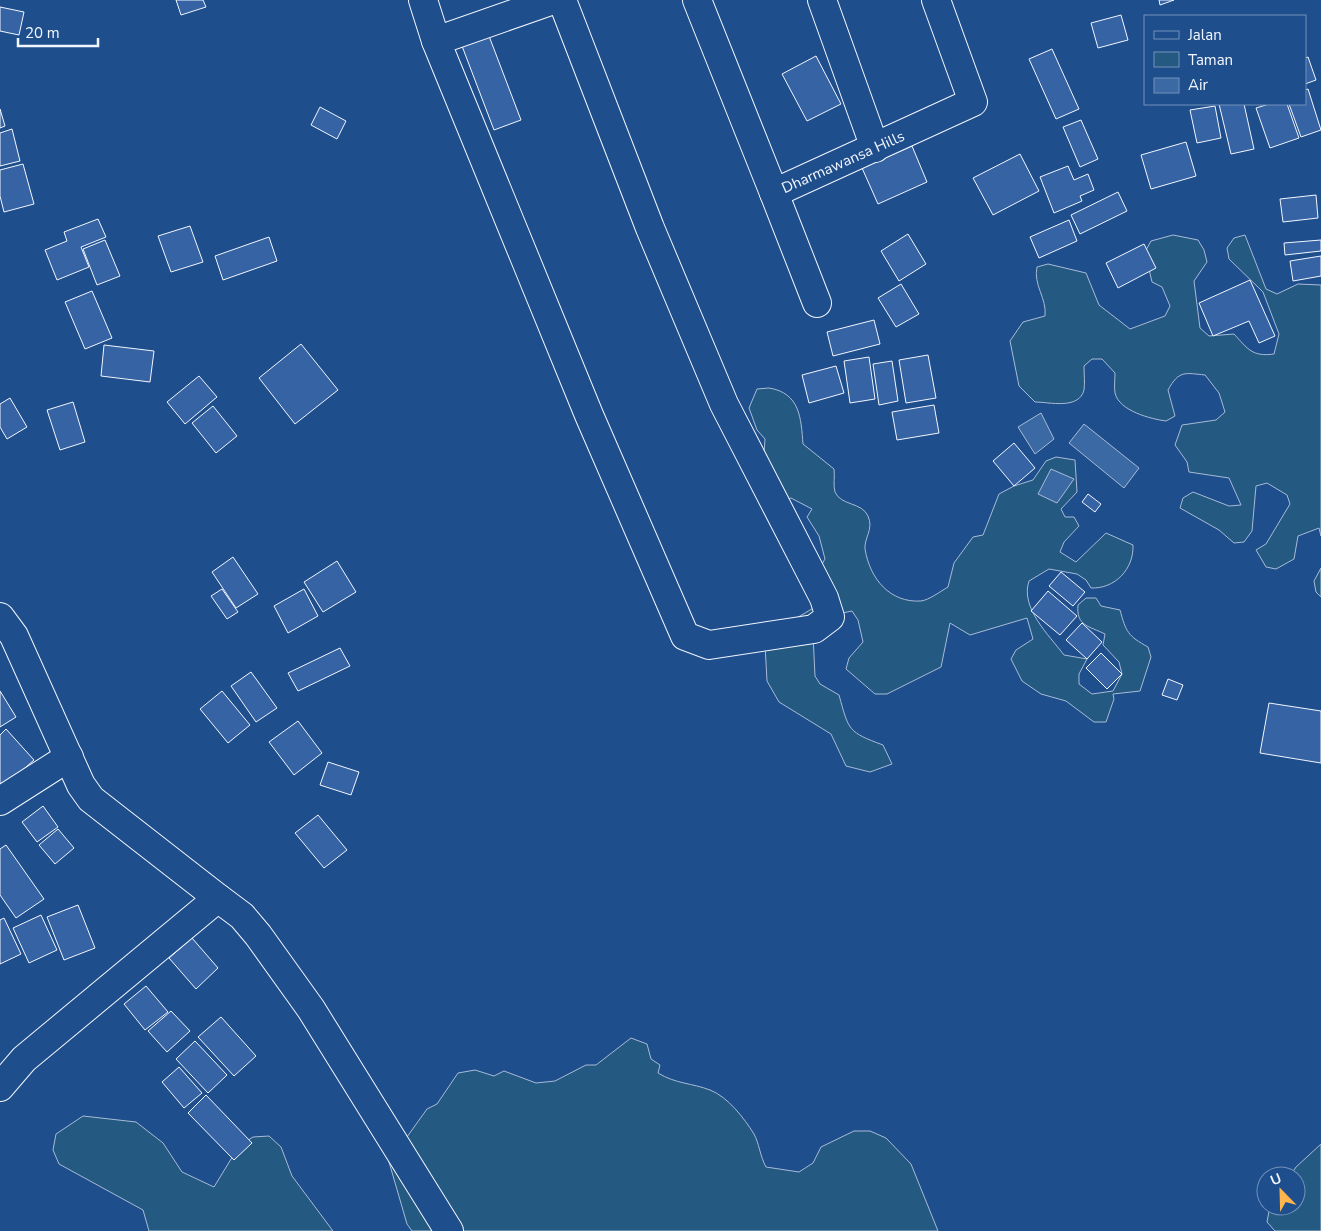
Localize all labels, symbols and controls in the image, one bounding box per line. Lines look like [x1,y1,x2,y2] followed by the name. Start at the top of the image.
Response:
[18,15,98,47] scale bar
[1144,15,1306,105] legend
[25,23,60,43] text: 20 m
[1187,25,1222,45] text: Jalan
[1188,50,1233,70] text: Taman
[1188,75,1208,95] text: Air
[778,126,908,198] street label: Dharmawansa Hills
[1256,1166,1306,1216] north arrow
[1268,1169,1285,1190] text: U

